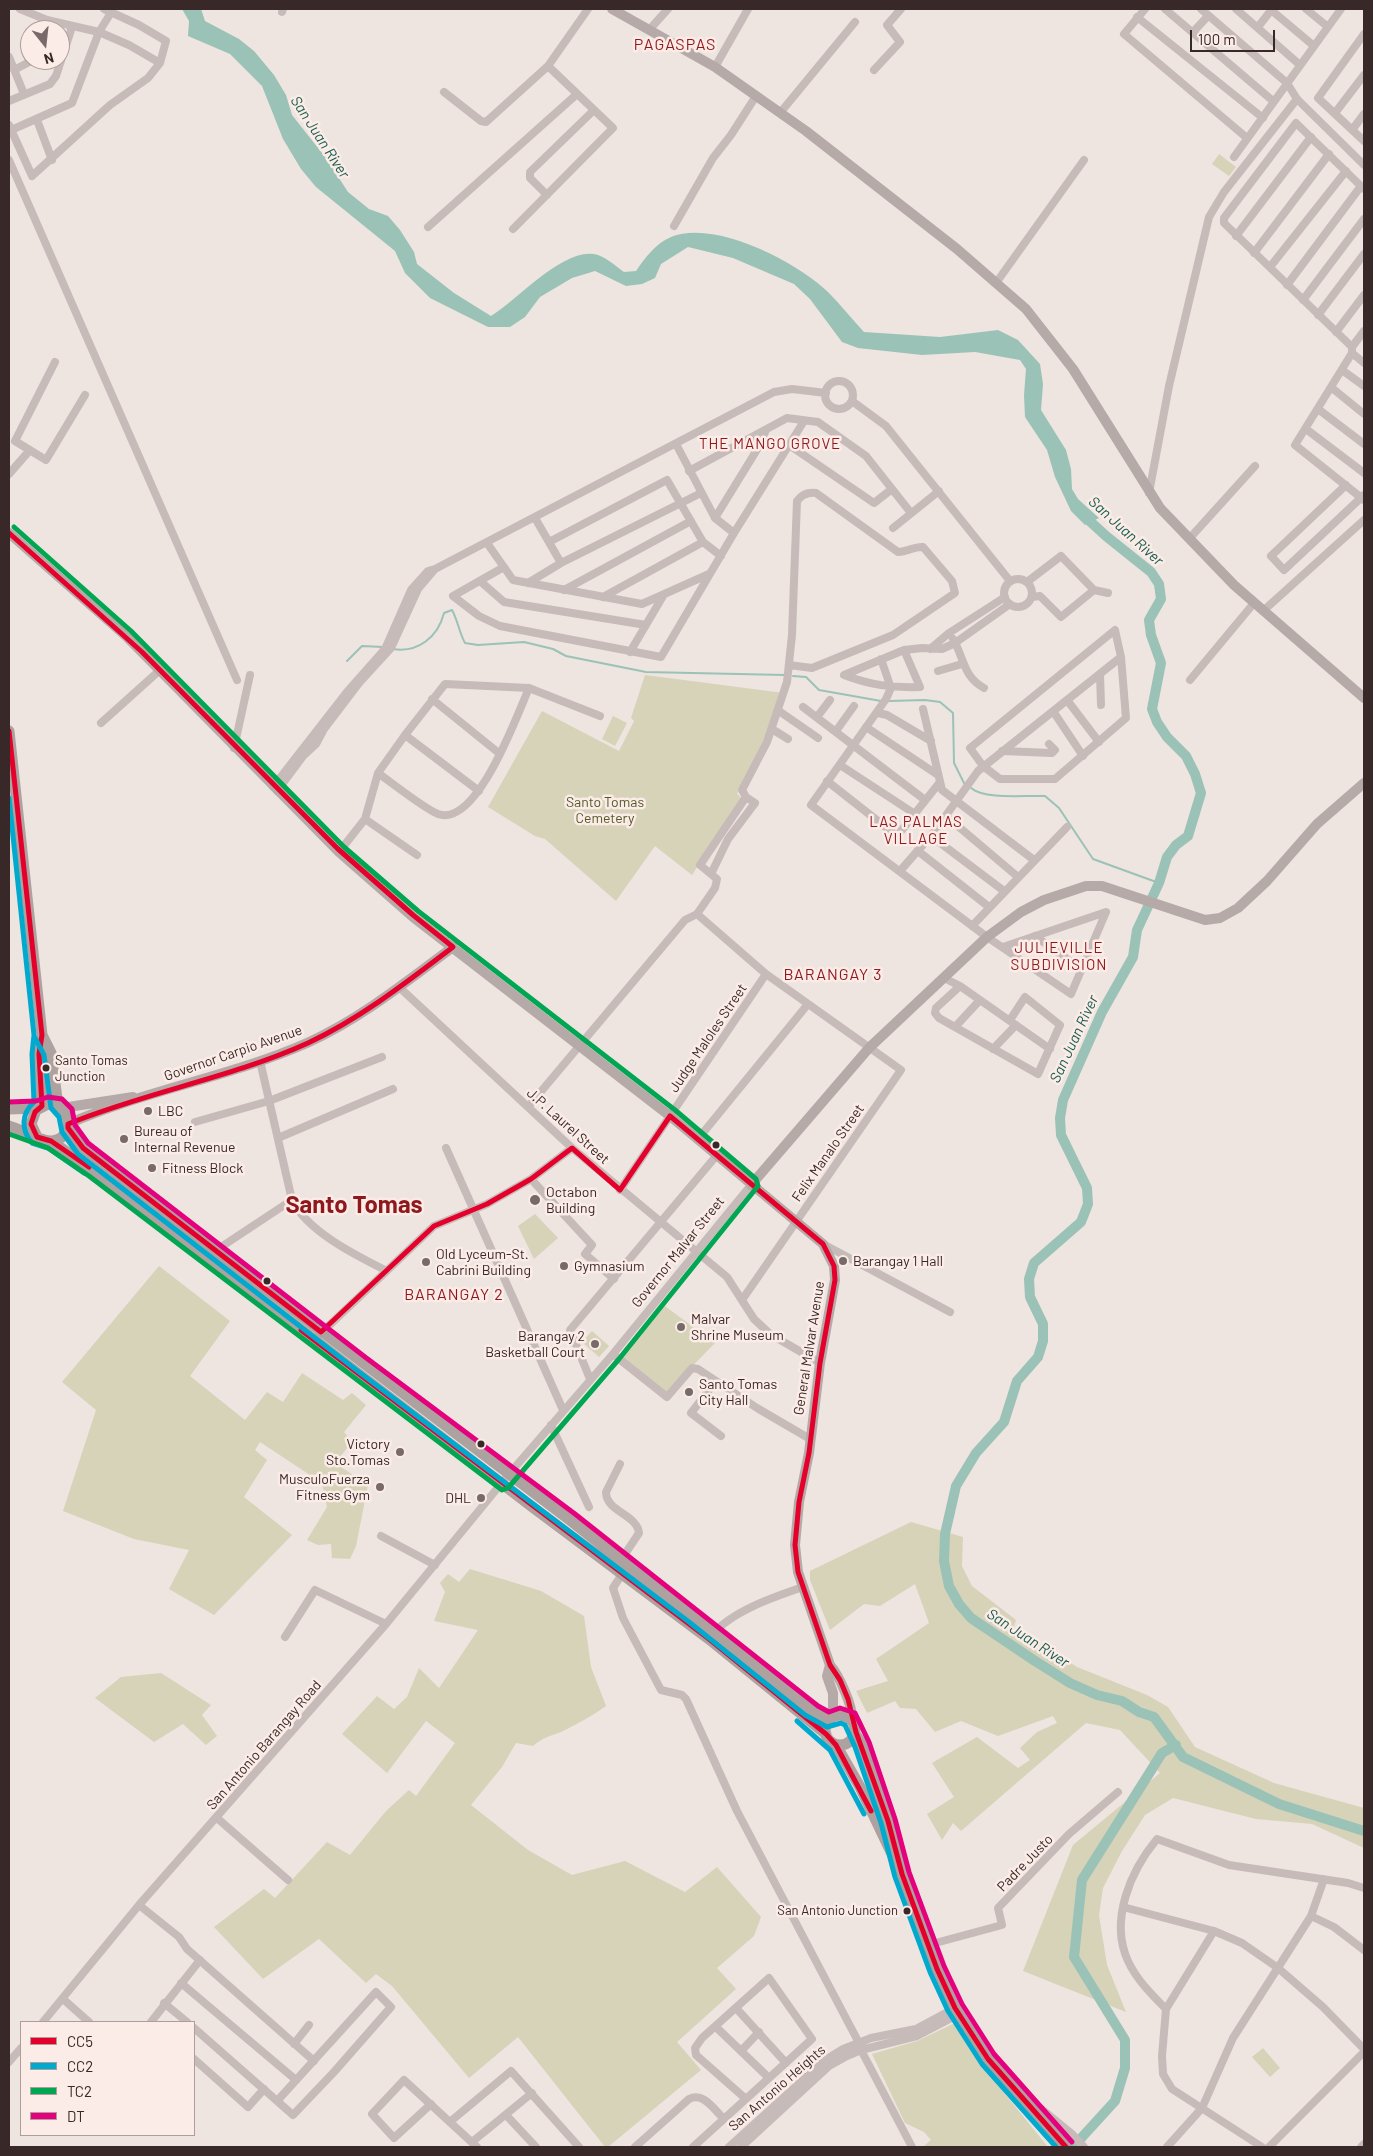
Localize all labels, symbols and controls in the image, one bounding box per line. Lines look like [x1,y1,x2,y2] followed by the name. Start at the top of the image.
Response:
[20,20,70,70] north arrow
[1193,20,1278,52] scale bar
[1198,30,1236,48] text: 100 m
[633,35,717,55] district label: PAGASPAS
[42,49,56,68] text: N
[287,93,353,181] water label: San Juan River
[697,435,843,453] district label: THE MANGO GROVE
[1085,493,1167,569] water label: San Juan River
[566,794,644,826] park label: Santo Tomas Cemetery
[868,813,964,848] district label: LAS PALMAS VILLAGE
[1009,939,1109,974] district label: JULIEVILLE SUBDIVISION
[782,965,884,985] district label: BARANGAY 3
[665,981,751,1095] street label: Judge Maloles Street
[1046,992,1102,1086] water label: San Juan River
[162,1021,304,1085] street label: Governor Carpio Avenue
[55,1053,128,1084] place label: Santo Tomas Junction
[41,1063,51,1073] marker: Santo Tomas Junction
[523,1084,613,1168] street label: J.P. Laurel Street
[788,1101,868,1205] street label: Felix Manalo Street
[158,1103,183,1119] place label: LBC
[142,1105,154,1117] marker: LBC
[134,1123,236,1156] place label: Bureau of Internal Revenue
[118,1133,130,1145] marker: Bureau of Internal Revenue
[711,1140,721,1150] unlabelled marker
[162,1160,243,1176] place label: Fitness Block
[146,1162,158,1174] marker: Fitness Block
[546,1184,597,1216] place label: Octabon Building
[285,1191,423,1219] district label: Santo Tomas
[528,1193,542,1207] marker: Octabon Building
[628,1193,728,1311] street label: Governor Malvar Street
[436,1246,531,1278] place label: Old Lyceum-St. Cabrini Building
[853,1253,943,1269] place label: Barangay 1 Hall
[837,1255,849,1267] marker: Barangay 1 Hall
[420,1256,432,1268] marker: Old Lyceum-St. Cabrini Building
[574,1258,645,1274] place label: Gymnasium
[558,1260,570,1272] marker: Gymnasium
[262,1276,272,1286] unlabelled marker
[790,1280,828,1416] street label: General Malvar Avenue
[403,1285,505,1305] district label: BARANGAY 2
[691,1311,784,1344] place label: Malvar Shrine Museum
[675,1321,687,1333] marker: Malvar Shrine Museum
[485,1328,585,1360] place label: Barangay 2 Basketball Court
[589,1338,601,1350] marker: Barangay 2 Basketball Court
[699,1376,777,1408] place label: Santo Tomas City Hall
[683,1386,695,1398] marker: Santo Tomas City Hall
[326,1436,390,1468] place label: Victory Sto.Tomas
[476,1439,486,1449] unlabelled marker
[394,1446,406,1458] marker: Victory Sto.Tomas
[279,1471,370,1504] place label: MusculoFuerza Fitness Gym
[374,1481,386,1493] marker: MusculoFuerza Fitness Gym
[445,1490,471,1506] place label: DHL
[475,1492,487,1504] marker: DHL
[984,1605,1072,1671] water label: San Juan River
[203,1677,325,1813] street label: San Antonio Barangay Road
[994,1831,1056,1895] street label: Padre Justo
[777,1903,898,1919] place label: San Antonio Junction
[902,1906,912,1916] marker: San Antonio Junction
[20,2021,195,2136] legend
[67,2032,93,2050] text: CC5
[725,2041,829,2135] street label: San Antonio Heights
[67,2057,93,2075] text: CC2
[67,2082,92,2100] text: TC2
[67,2107,85,2125] text: DT

